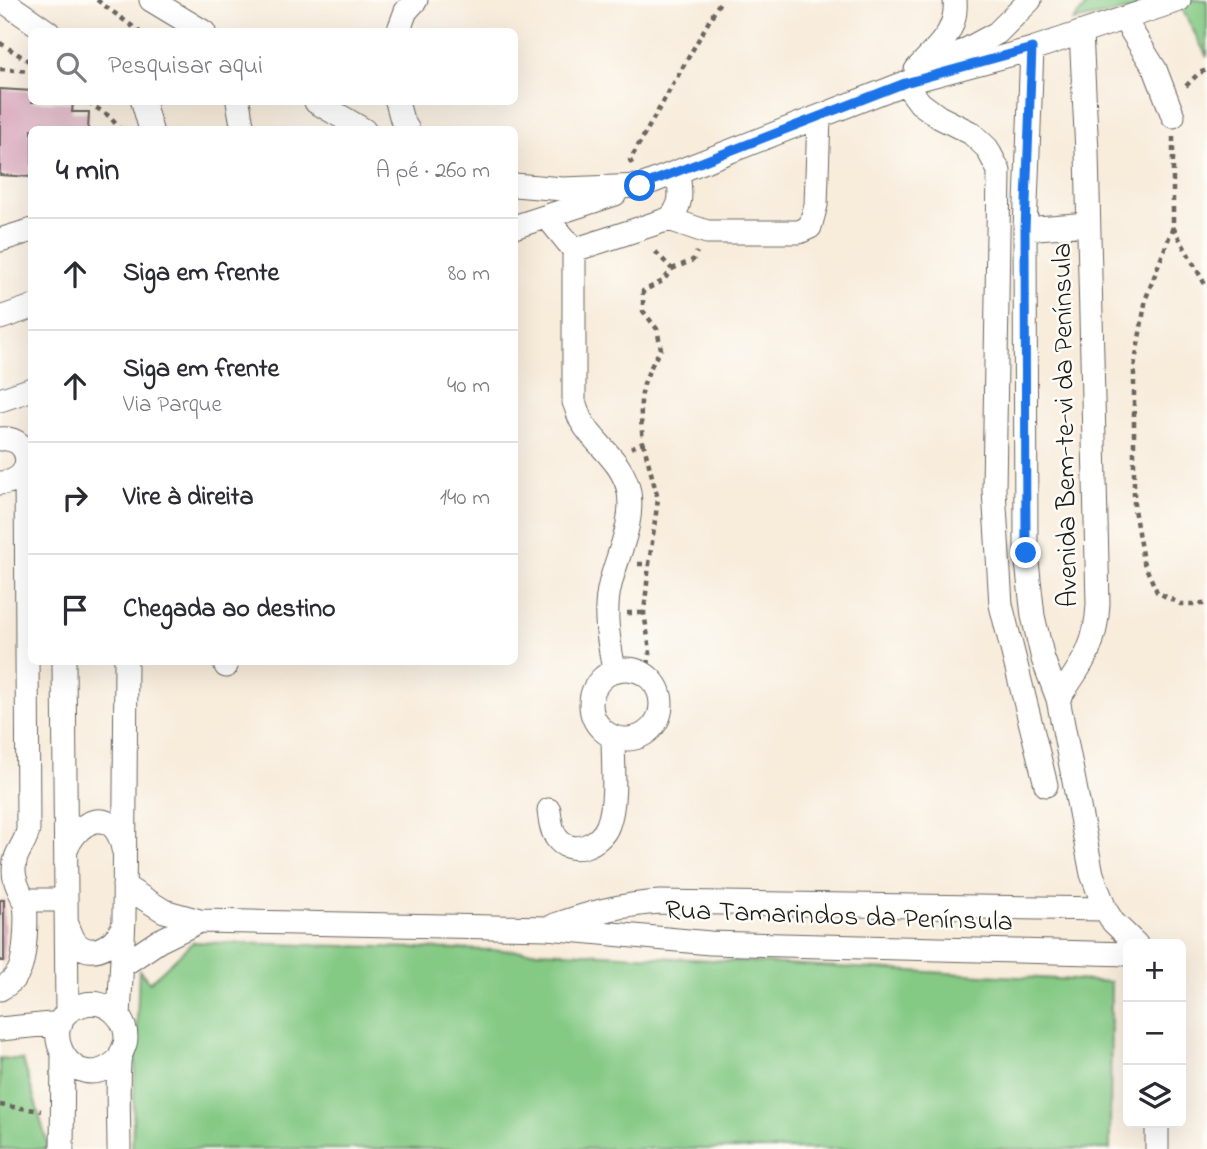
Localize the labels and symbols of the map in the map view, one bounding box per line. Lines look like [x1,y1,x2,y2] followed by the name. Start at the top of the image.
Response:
[624,170,655,201] route start
[1043,242,1090,608] street label: Avenida Bem-te-vi da Península
[1010,537,1041,568] route end
[664,891,1014,944] street label: Rua Tamarindos da Península

